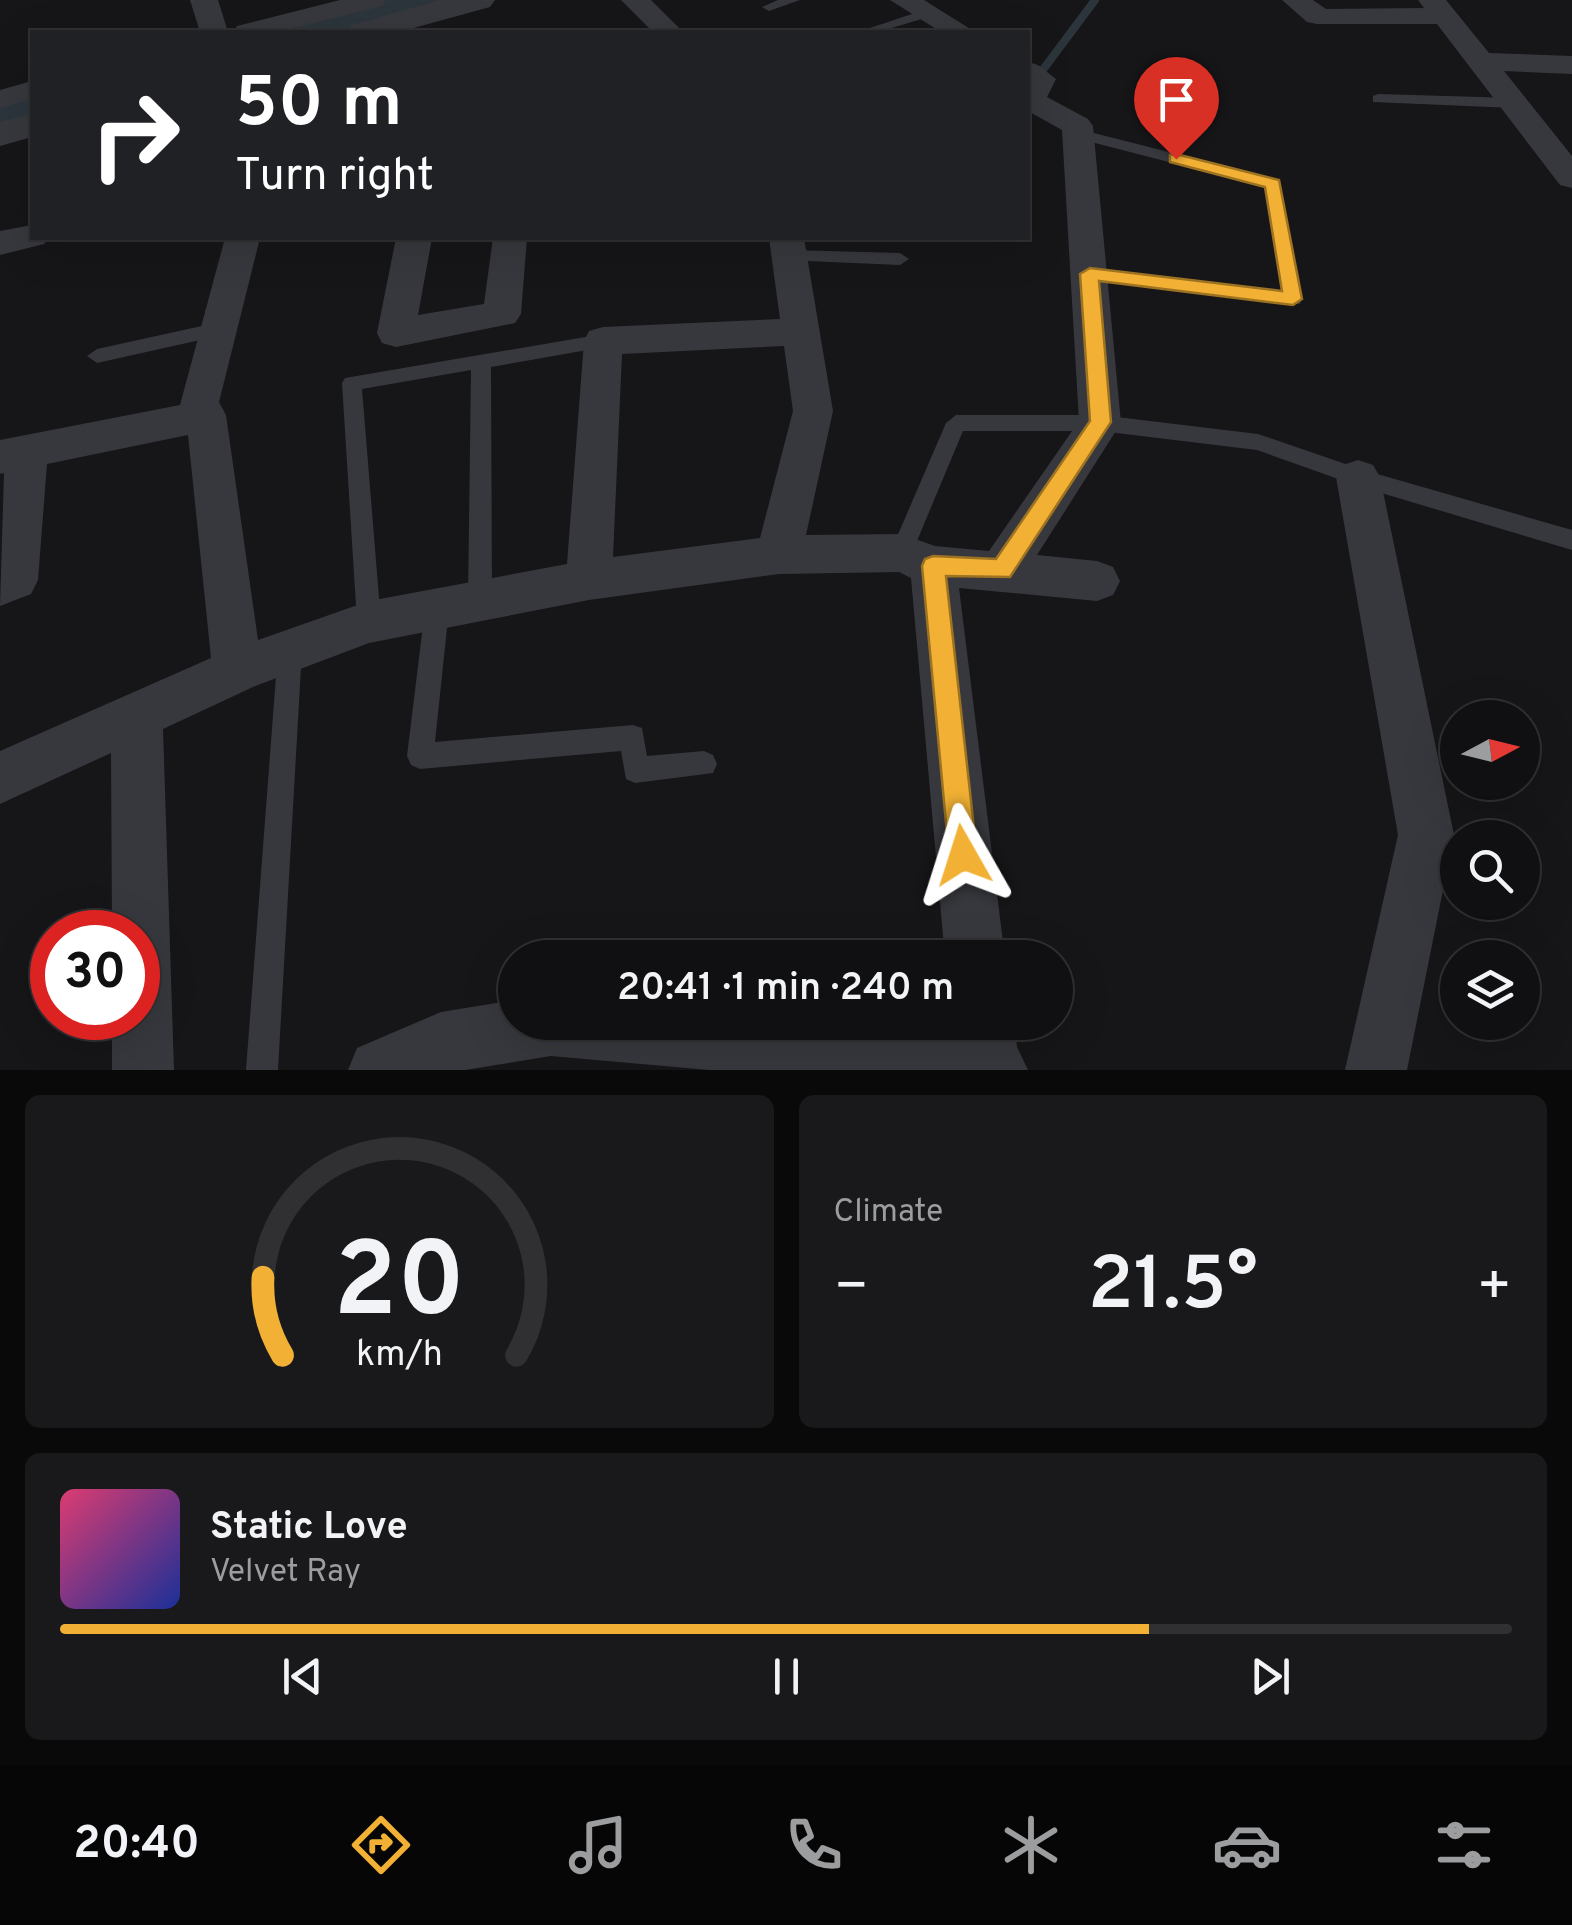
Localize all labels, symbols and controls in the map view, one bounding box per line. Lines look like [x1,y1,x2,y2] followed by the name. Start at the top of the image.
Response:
[1134,57,1219,160] pin
[235,62,402,151] text: 50 m
[70,70,200,200] icon: right
[1149,72,1204,127] icon: arrive
[235,149,434,206] text: Turn right
[1440,700,1540,800] north arrow
[1440,700,1540,1040] map controls
[911,803,1015,907] position arrow
[1440,820,1540,920] button: search
[30,910,160,1040] speed limit sign: 30
[1440,940,1540,1040] button: layers
[617,965,954,1014] text: 20:41 · 1 min · 240 m
[834,1193,943,1233] text: Climate
[333,1221,465,1353] text: 20
[1088,1241,1258,1336] text: 21.5°
[834,1254,869,1324] text: −
[1477,1254,1512,1324] text: +
[356,1333,443,1379] text: km/h
[210,1504,408,1553] text: Static Love
[210,1553,361,1593] text: Velvet Ray
[275,1649,330,1704] icon: previous
[759,1649,814,1704] icon: pause
[1243,1649,1298,1704] icon: next
[346,1810,416,1880] icon: directions
[563,1810,633,1880] icon: music
[779,1810,849,1880] icon: phone
[996,1810,1066,1880] icon: climate
[1212,1810,1282,1880] icon: car
[1429,1810,1499,1880] icon: filters
[73,1817,200,1874] text: 20:40

